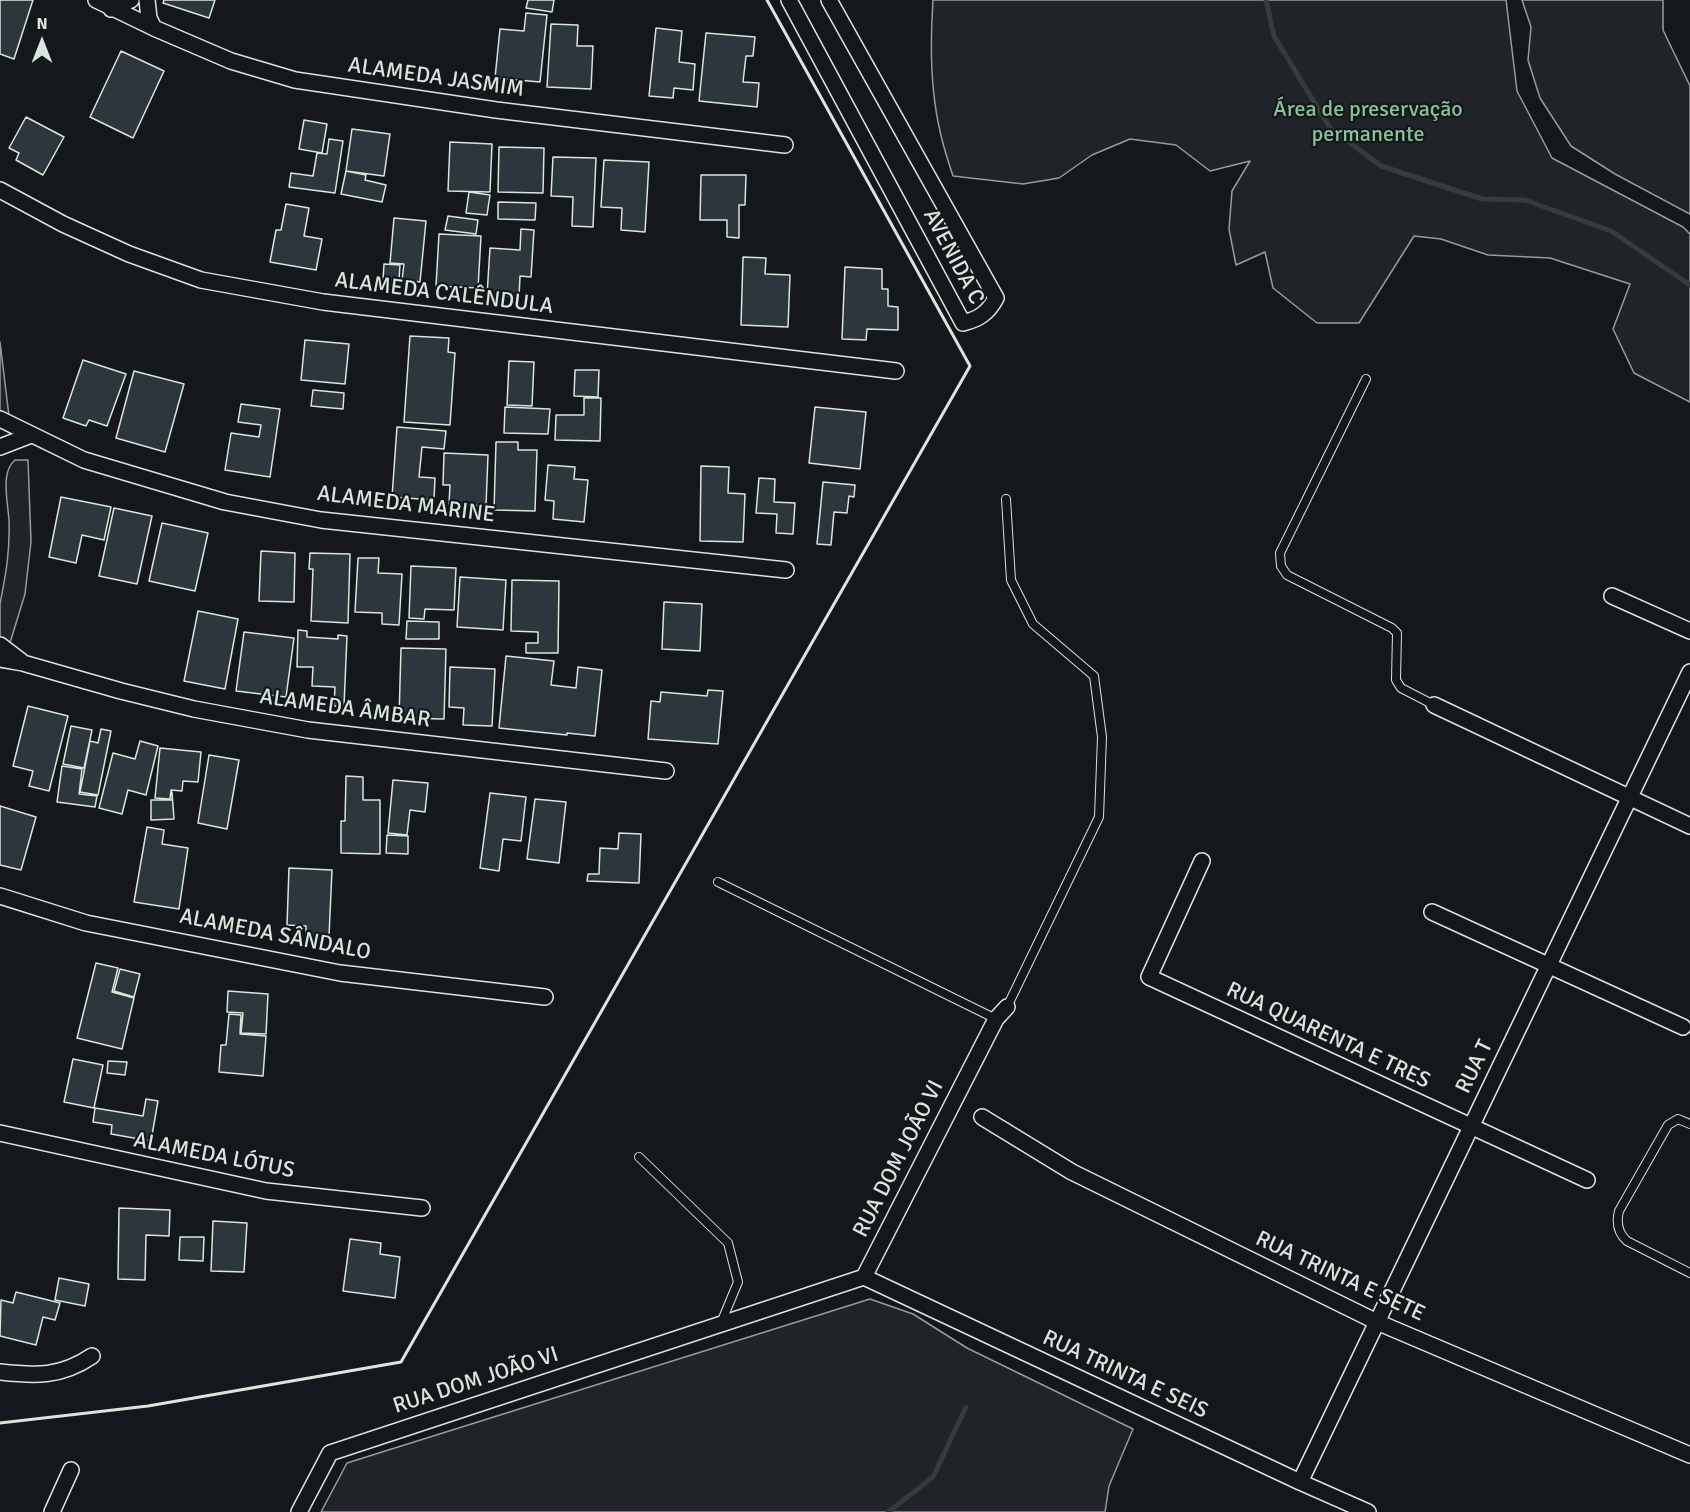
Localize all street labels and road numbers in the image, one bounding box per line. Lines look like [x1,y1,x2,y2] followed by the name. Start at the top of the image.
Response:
[346,53,526,103] street label: ALAMEDA JASMIM
[917,205,989,309] street label: AVENIDA C
[333,268,555,320] street label: ALAMEDA CALÊNDULA
[316,481,496,529] street label: ALAMEDA MARINE
[258,684,432,734] street label: ALAMEDA ÂMBAR
[177,904,373,966] street label: ALAMEDA SÂNDALO
[1222,977,1434,1095] street label: RUA QUARENTA E TRES
[1451,1036,1499,1098] street label: RUA T
[848,1076,950,1242] street label: RUA DOM JOÃO VI
[131,1127,297,1185] street label: ALAMEDA LÓTUS
[1251,1226,1429,1328] street label: RUA TRINTA E SETE
[1038,1325,1212,1425] street label: RUA TRINTA E SEIS
[390,1342,562,1420] street label: RUA DOM JOÃO VI

